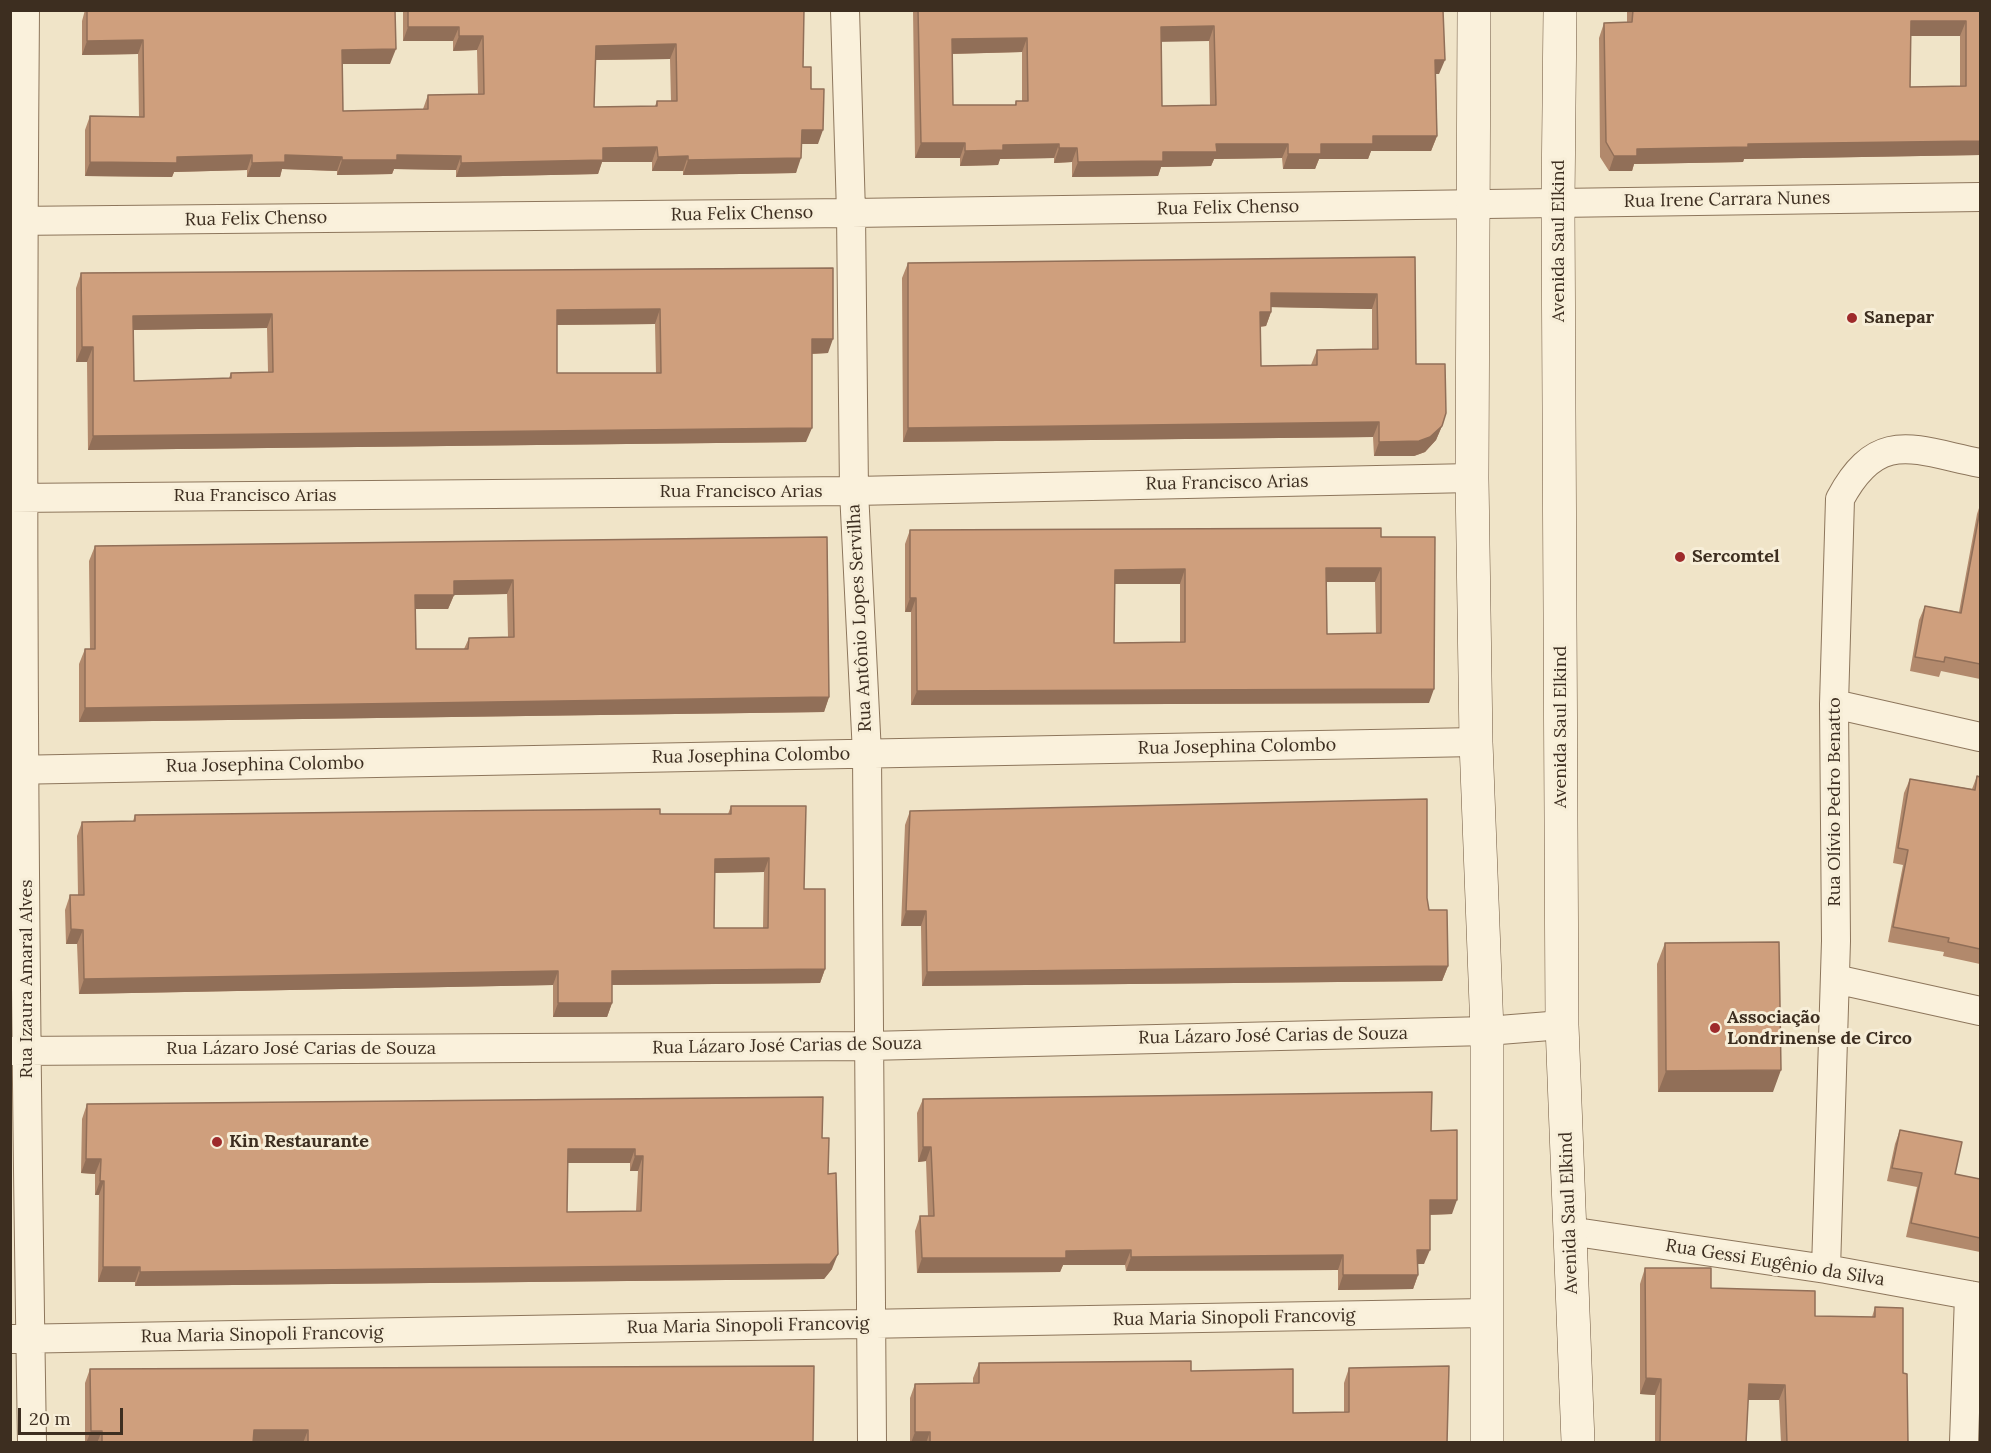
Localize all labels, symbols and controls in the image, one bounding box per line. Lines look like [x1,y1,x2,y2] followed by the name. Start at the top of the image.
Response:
[1548,160,1570,322] street label: Avenida Saul Elkind
[1624,187,1830,213] street label: Rua Irene Carrara Nunes
[1157,196,1299,220] street label: Rua Felix Chenso
[671,202,813,226] street label: Rua Felix Chenso
[185,207,327,231] street label: Rua Felix Chenso
[1864,307,1934,329] place label: Sanepar
[1845,311,1859,325] marker: Sanepar
[1145,471,1309,495] street label: Rua Francisco Arias
[659,481,823,503] street label: Rua Francisco Arias
[173,485,337,507] street label: Rua Francisco Arias
[843,503,877,733] street label: Rua Antônio Lopes Servilha
[1692,546,1780,568] place label: Sercomtel
[1673,550,1687,564] marker: Sercomtel
[1550,646,1572,808] street label: Avenida Saul Elkind
[1824,697,1846,907] street label: Rua Olívio Pedro Benatto
[1138,734,1336,760] street label: Rua Josephina Colombo
[652,743,850,769] street label: Rua Josephina Colombo
[166,752,364,778] street label: Rua Josephina Colombo
[16,879,38,1079] street label: Rua Izaura Amaral Alves
[1727,1007,1912,1050] place label: Associação Londrinense de Circo
[1708,1021,1722,1035] marker: Associação Londrinense de Circo
[1138,1023,1408,1049] street label: Rua Lázaro José Carias de Souza
[652,1033,922,1059] street label: Rua Lázaro José Carias de Souza
[166,1038,436,1060] street label: Rua Lázaro José Carias de Souza
[229,1131,369,1153] place label: Kin Restaurante
[1555,1131,1583,1295] street label: Avenida Saul Elkind
[210,1135,224,1149] marker: Kin Restaurante
[1664,1235,1886,1291] street label: Rua Gessi Eugênio da Silva
[1112,1305,1356,1331] street label: Rua Maria Sinopoli Francovig
[626,1313,870,1339] street label: Rua Maria Sinopoli Francovig
[140,1322,384,1348] street label: Rua Maria Sinopoli Francovig
[21,1396,126,1434] scale bar
[29,1407,71,1430] text: 20 m

